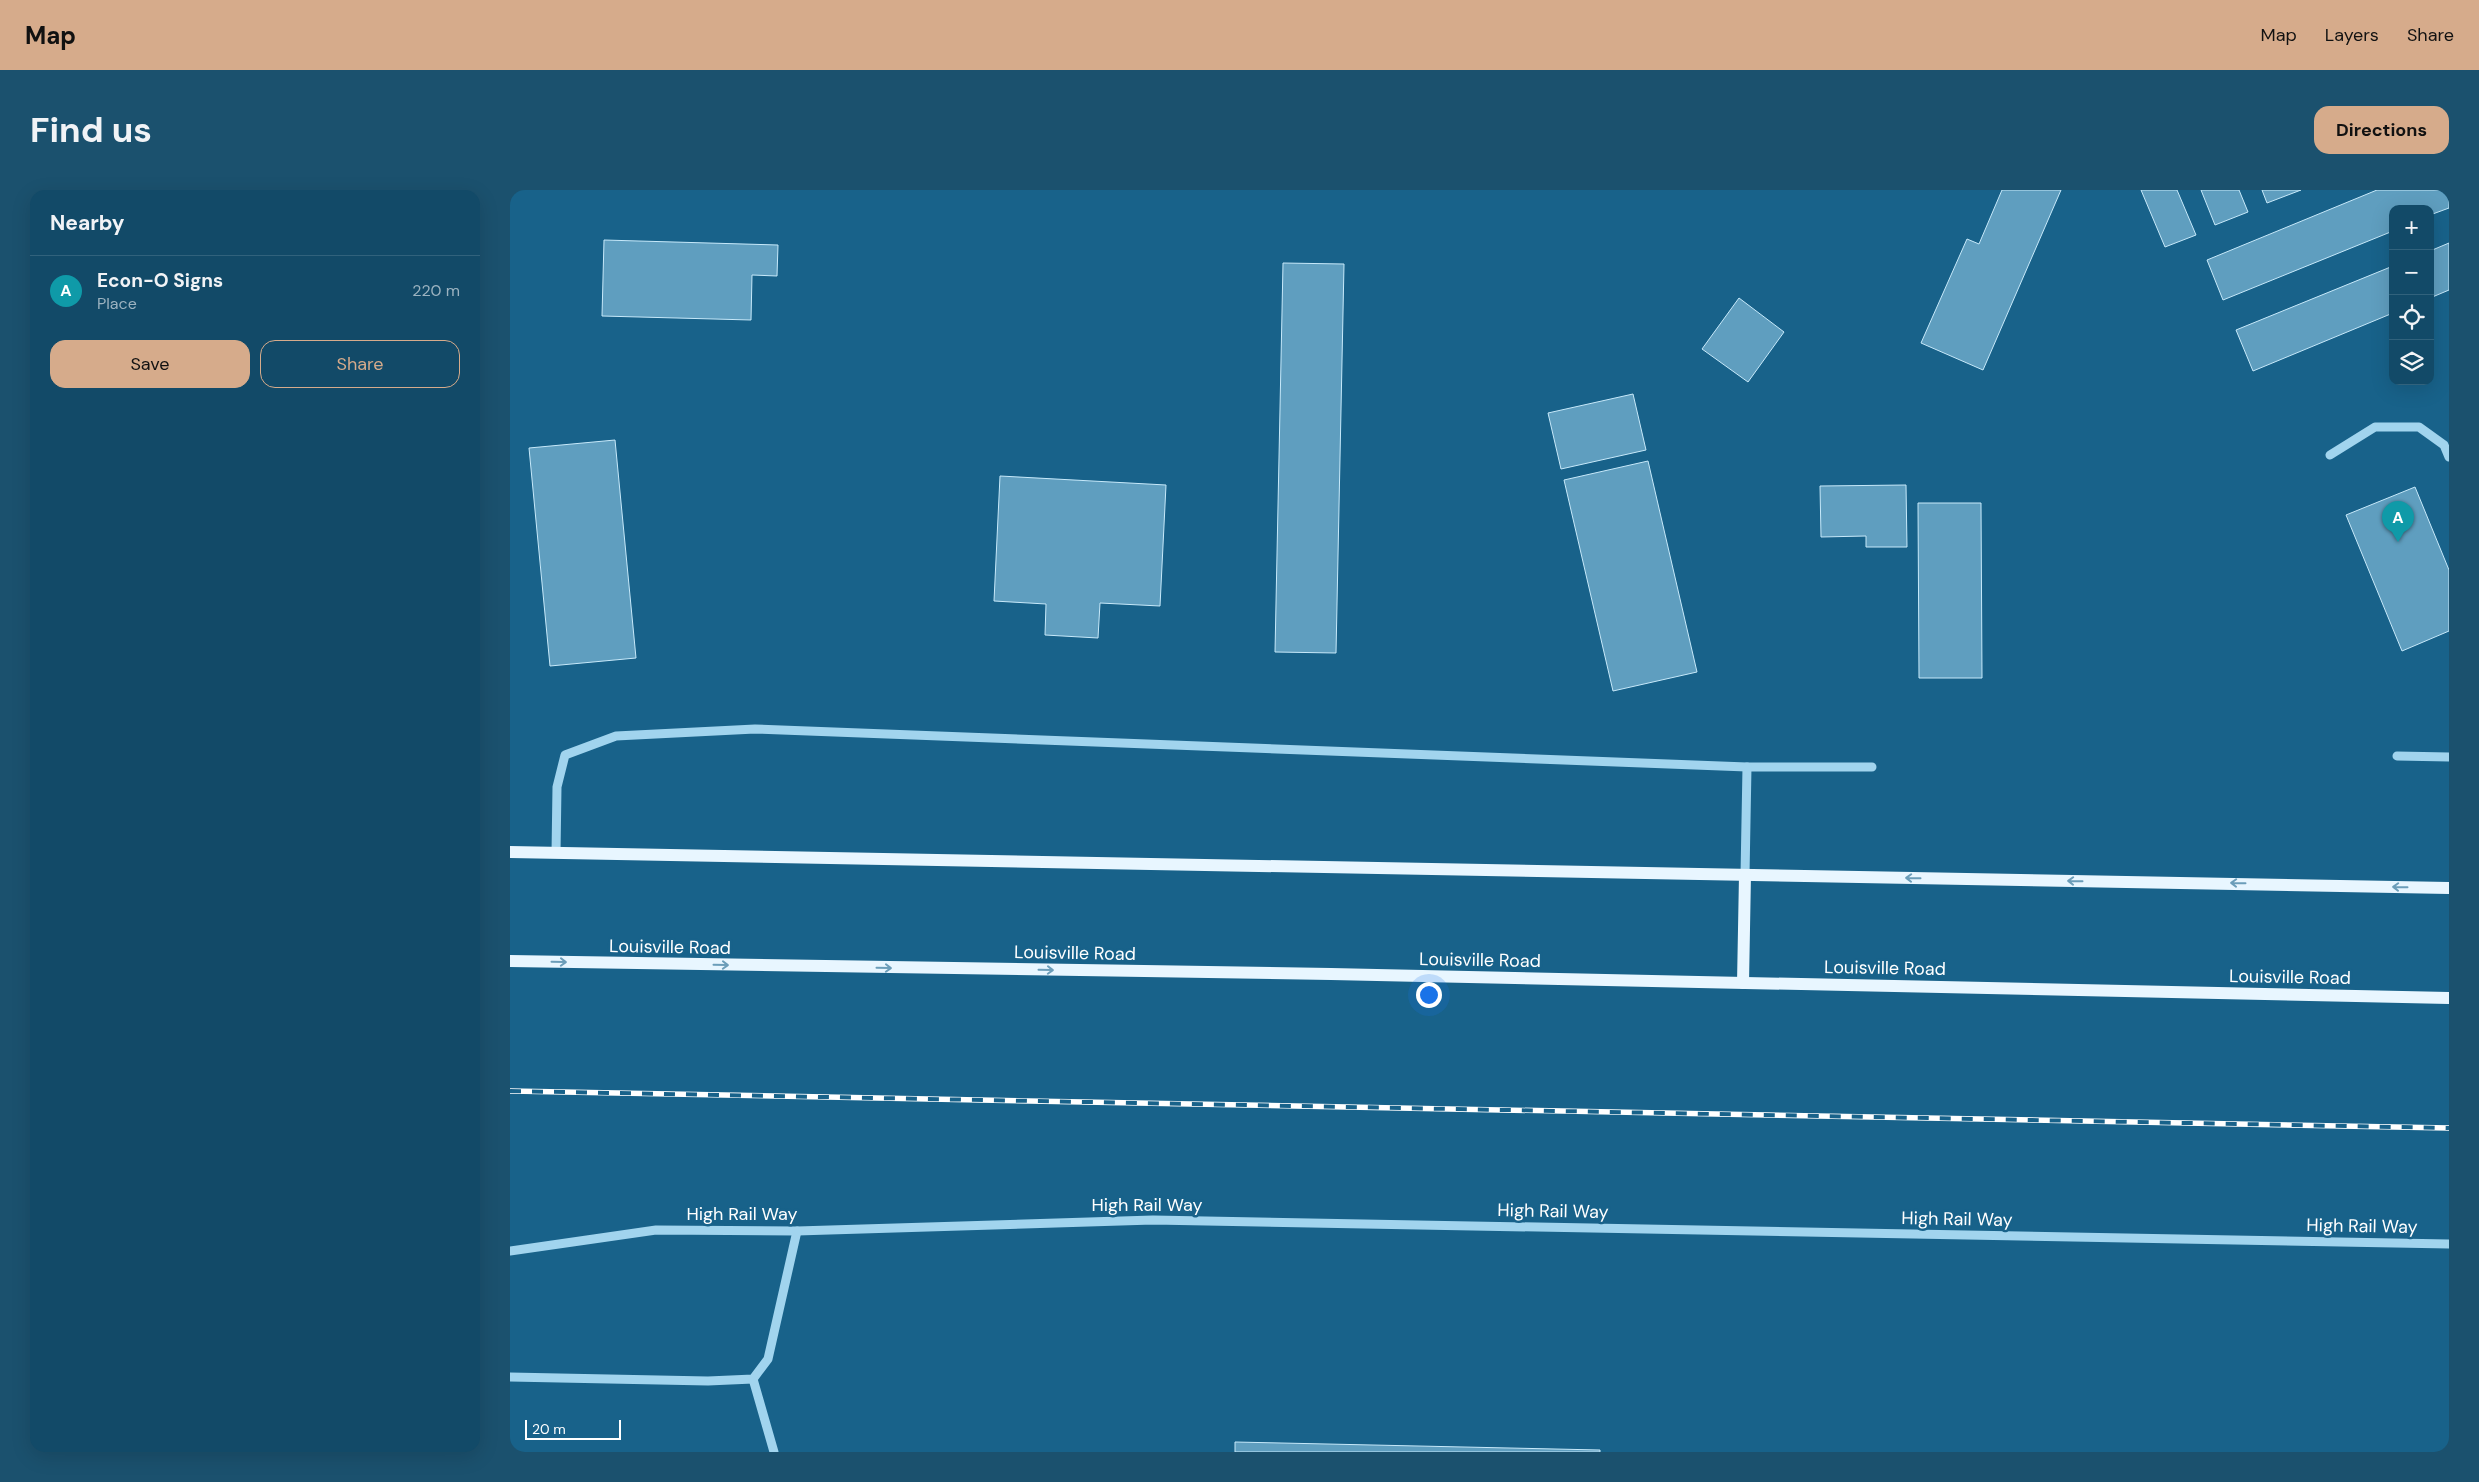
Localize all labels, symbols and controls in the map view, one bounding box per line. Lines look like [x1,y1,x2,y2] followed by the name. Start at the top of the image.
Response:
[25,20,76,51] text: Map
[2261,23,2297,47] text: Map
[2325,23,2379,47] text: Layers
[2407,23,2454,47] text: Share
[2314,106,2449,154] button: Directions
[30,107,152,153] text: Find us
[2389,205,2434,385] map controls
[2389,205,2434,250] button: +
[50,209,124,237] text: Nearby
[2389,250,2434,295] button: −
[97,268,223,293] text: Econ-O Signs
[60,280,72,301] text: A
[412,280,460,301] text: 220 m
[97,293,137,314] text: Place
[2389,295,2434,340] button: locate
[50,340,250,388] button: Save
[260,340,460,388] button: Share
[2389,340,2434,385] button: layers
[2382,501,2414,542] pin: A
[1905,873,1922,883] one-way arrow
[2068,876,2084,886] one-way arrow
[2230,878,2246,888] one-way arrow
[2393,882,2409,891] one-way arrow
[609,934,731,960] street label: Louisville Road
[1014,940,1136,966] street label: Louisville Road
[1419,947,1541,973] street label: Louisville Road
[1824,955,1946,981] street label: Louisville Road
[550,958,566,967] one-way arrow
[712,960,729,970] one-way arrow
[875,963,891,973] one-way arrow
[2229,964,2351,990] street label: Louisville Road
[1038,965,1054,975] one-way arrow
[1416,982,1442,1008] your location
[1091,1193,1203,1217] street label: High Rail Way
[1497,1198,1609,1224] street label: High Rail Way
[686,1202,798,1226] street label: High Rail Way
[1901,1206,2013,1232] street label: High Rail Way
[2306,1213,2418,1239] street label: High Rail Way
[525,1417,621,1440] scale bar
[532,1420,566,1438] text: 20 m

